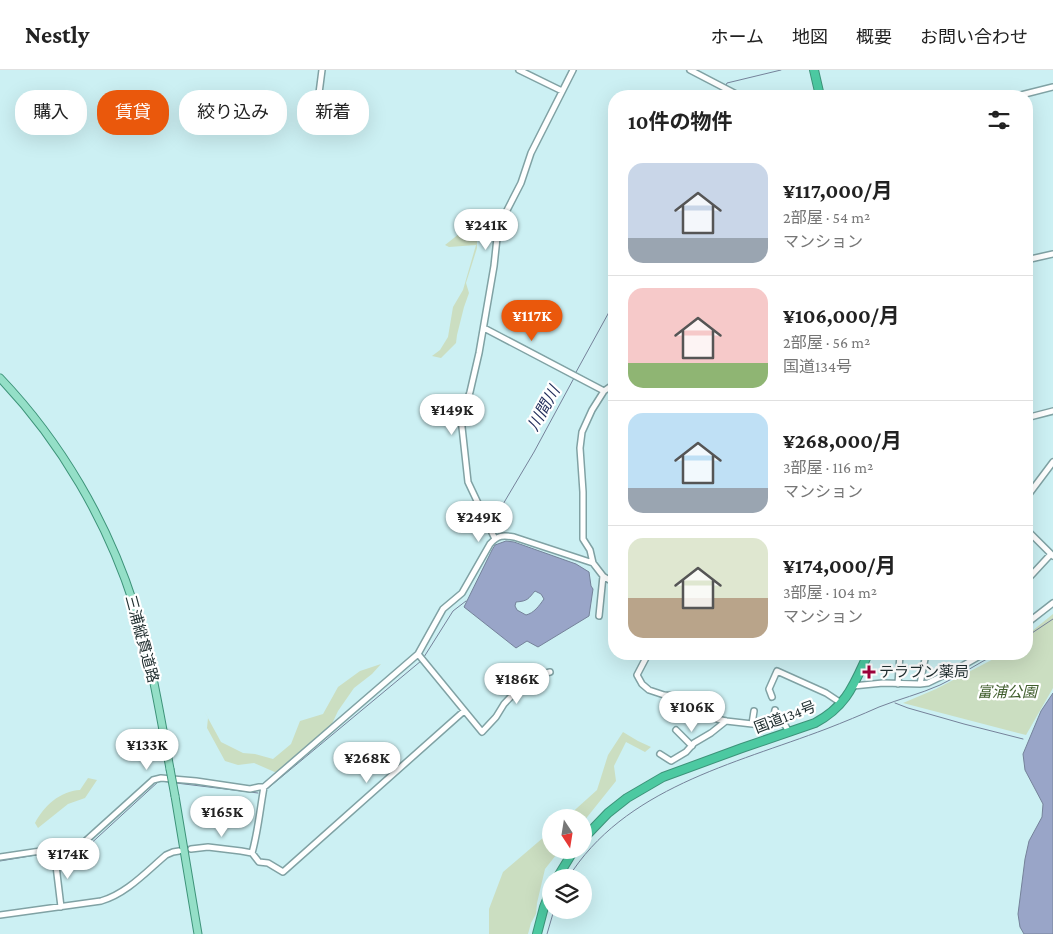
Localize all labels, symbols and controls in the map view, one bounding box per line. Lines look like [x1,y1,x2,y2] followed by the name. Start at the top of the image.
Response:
[25,21,89,48] text: Nestly
[711,27,764,47] text: ホーム
[792,27,828,47] text: 地図
[856,27,892,47] text: 概要
[920,27,1028,47] text: お問い合わせ
[15,90,87,135] chip: 購入
[97,90,169,135] chip: 賃貸
[179,90,287,135] chip: 絞り込み
[297,90,369,135] chip: 新着
[985,106,1013,134] icon: filters
[628,110,733,134] text: 10件の物件
[783,179,893,203] text: ¥117,000/月
[668,183,728,243] icon: home
[451,208,521,251] pin: ¥241K
[783,209,870,226] text: 2部屋 · 54 m²
[465,216,507,233] text: ¥241K
[783,233,863,250] text: マンション
[497,300,567,342] pin: ¥117K
[783,304,900,328] text: ¥106,000/月
[512,307,552,324] text: ¥117K
[668,308,728,368] icon: home
[783,334,870,351] text: 2部屋 · 56 m²
[783,358,852,375] text: 国道134号
[524,381,563,433] water label: 川間川
[417,394,487,436] pin: ¥149K
[431,401,473,418] text: ¥149K
[783,429,902,453] text: ¥268,000/月
[668,433,728,493] icon: home
[783,459,873,476] text: 3部屋 · 116 m²
[783,483,863,500] text: マンション
[444,500,514,543] pin: ¥249K
[457,508,501,525] text: ¥249K
[783,554,896,578] text: ¥174,000/月
[668,558,728,618] icon: home
[783,584,877,601] text: 3部屋 · 104 m²
[123,593,162,685] street label: 三浦縦貫道路
[783,608,863,625] text: マンション
[482,662,552,705] pin: ¥186K
[879,664,969,680] place label: テラブン薬局
[863,666,875,678] marker: テラブン薬局
[495,670,539,687] text: ¥186K
[977,684,1039,700] park label: 富浦公園
[657,690,727,733] pin: ¥106K
[670,698,714,715] text: ¥106K
[752,698,818,736] street label: 国道134号
[112,728,182,771] pin: ¥133K
[127,736,167,753] text: ¥133K
[332,742,402,784] pin: ¥268K
[344,749,390,766] text: ¥268K
[187,796,257,838] pin: ¥165K
[201,803,243,820] text: ¥165K
[542,809,592,859] north arrow
[542,809,592,919] map controls
[33,838,103,880] pin: ¥174K
[48,845,88,862] text: ¥174K
[542,869,592,919] button: layers

